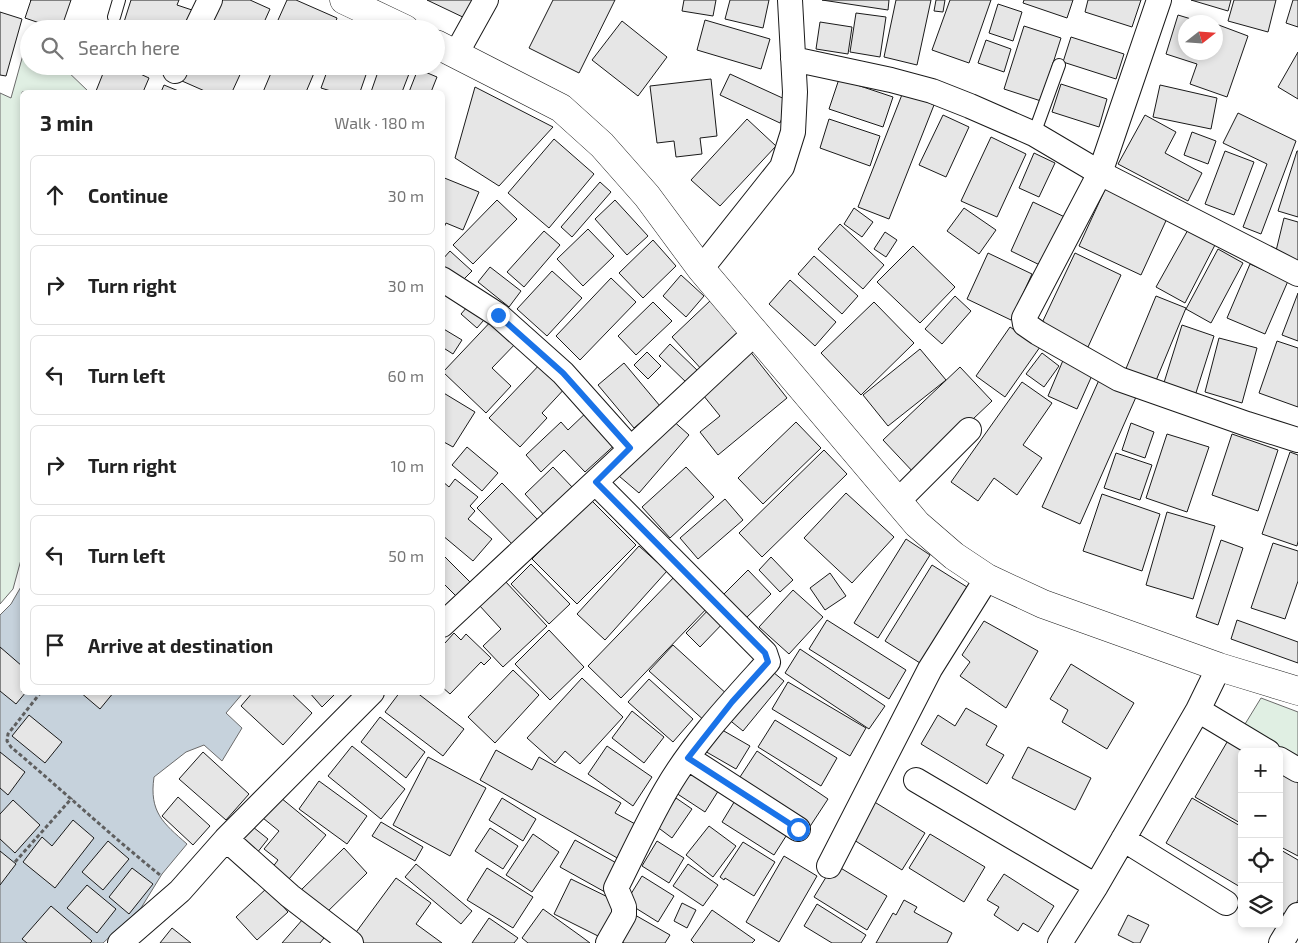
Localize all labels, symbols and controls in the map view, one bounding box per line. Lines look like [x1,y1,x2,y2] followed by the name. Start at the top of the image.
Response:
[1178,15,1223,60] north arrow
[20,20,445,75] search box
[38,34,66,62] icon: search
[78,36,180,59] text: Search here
[40,110,93,135] text: 3 min
[334,113,425,132] text: Walk · 180 m
[41,181,69,209] icon: ahead
[88,184,168,207] text: Continue
[388,186,424,205] text: 30 m
[41,271,69,299] icon: right
[88,274,176,297] text: Turn right
[388,276,424,295] text: 30 m
[487,304,510,327] route end
[41,361,69,389] icon: left
[88,364,165,387] text: Turn left
[388,366,424,385] text: 60 m
[41,451,69,479] icon: right
[88,454,176,477] text: Turn right
[390,456,424,475] text: 10 m
[41,541,69,569] icon: left
[88,544,165,567] text: Turn left
[388,546,424,565] text: 50 m
[41,631,69,659] icon: arrive
[88,634,273,657] text: Arrive at destination
[1238,748,1283,928] map controls
[1238,748,1283,793] button: +
[1238,793,1283,838] button: −
[787,818,810,841] route start
[1238,838,1283,883] button: locate
[1238,883,1283,928] button: layers

